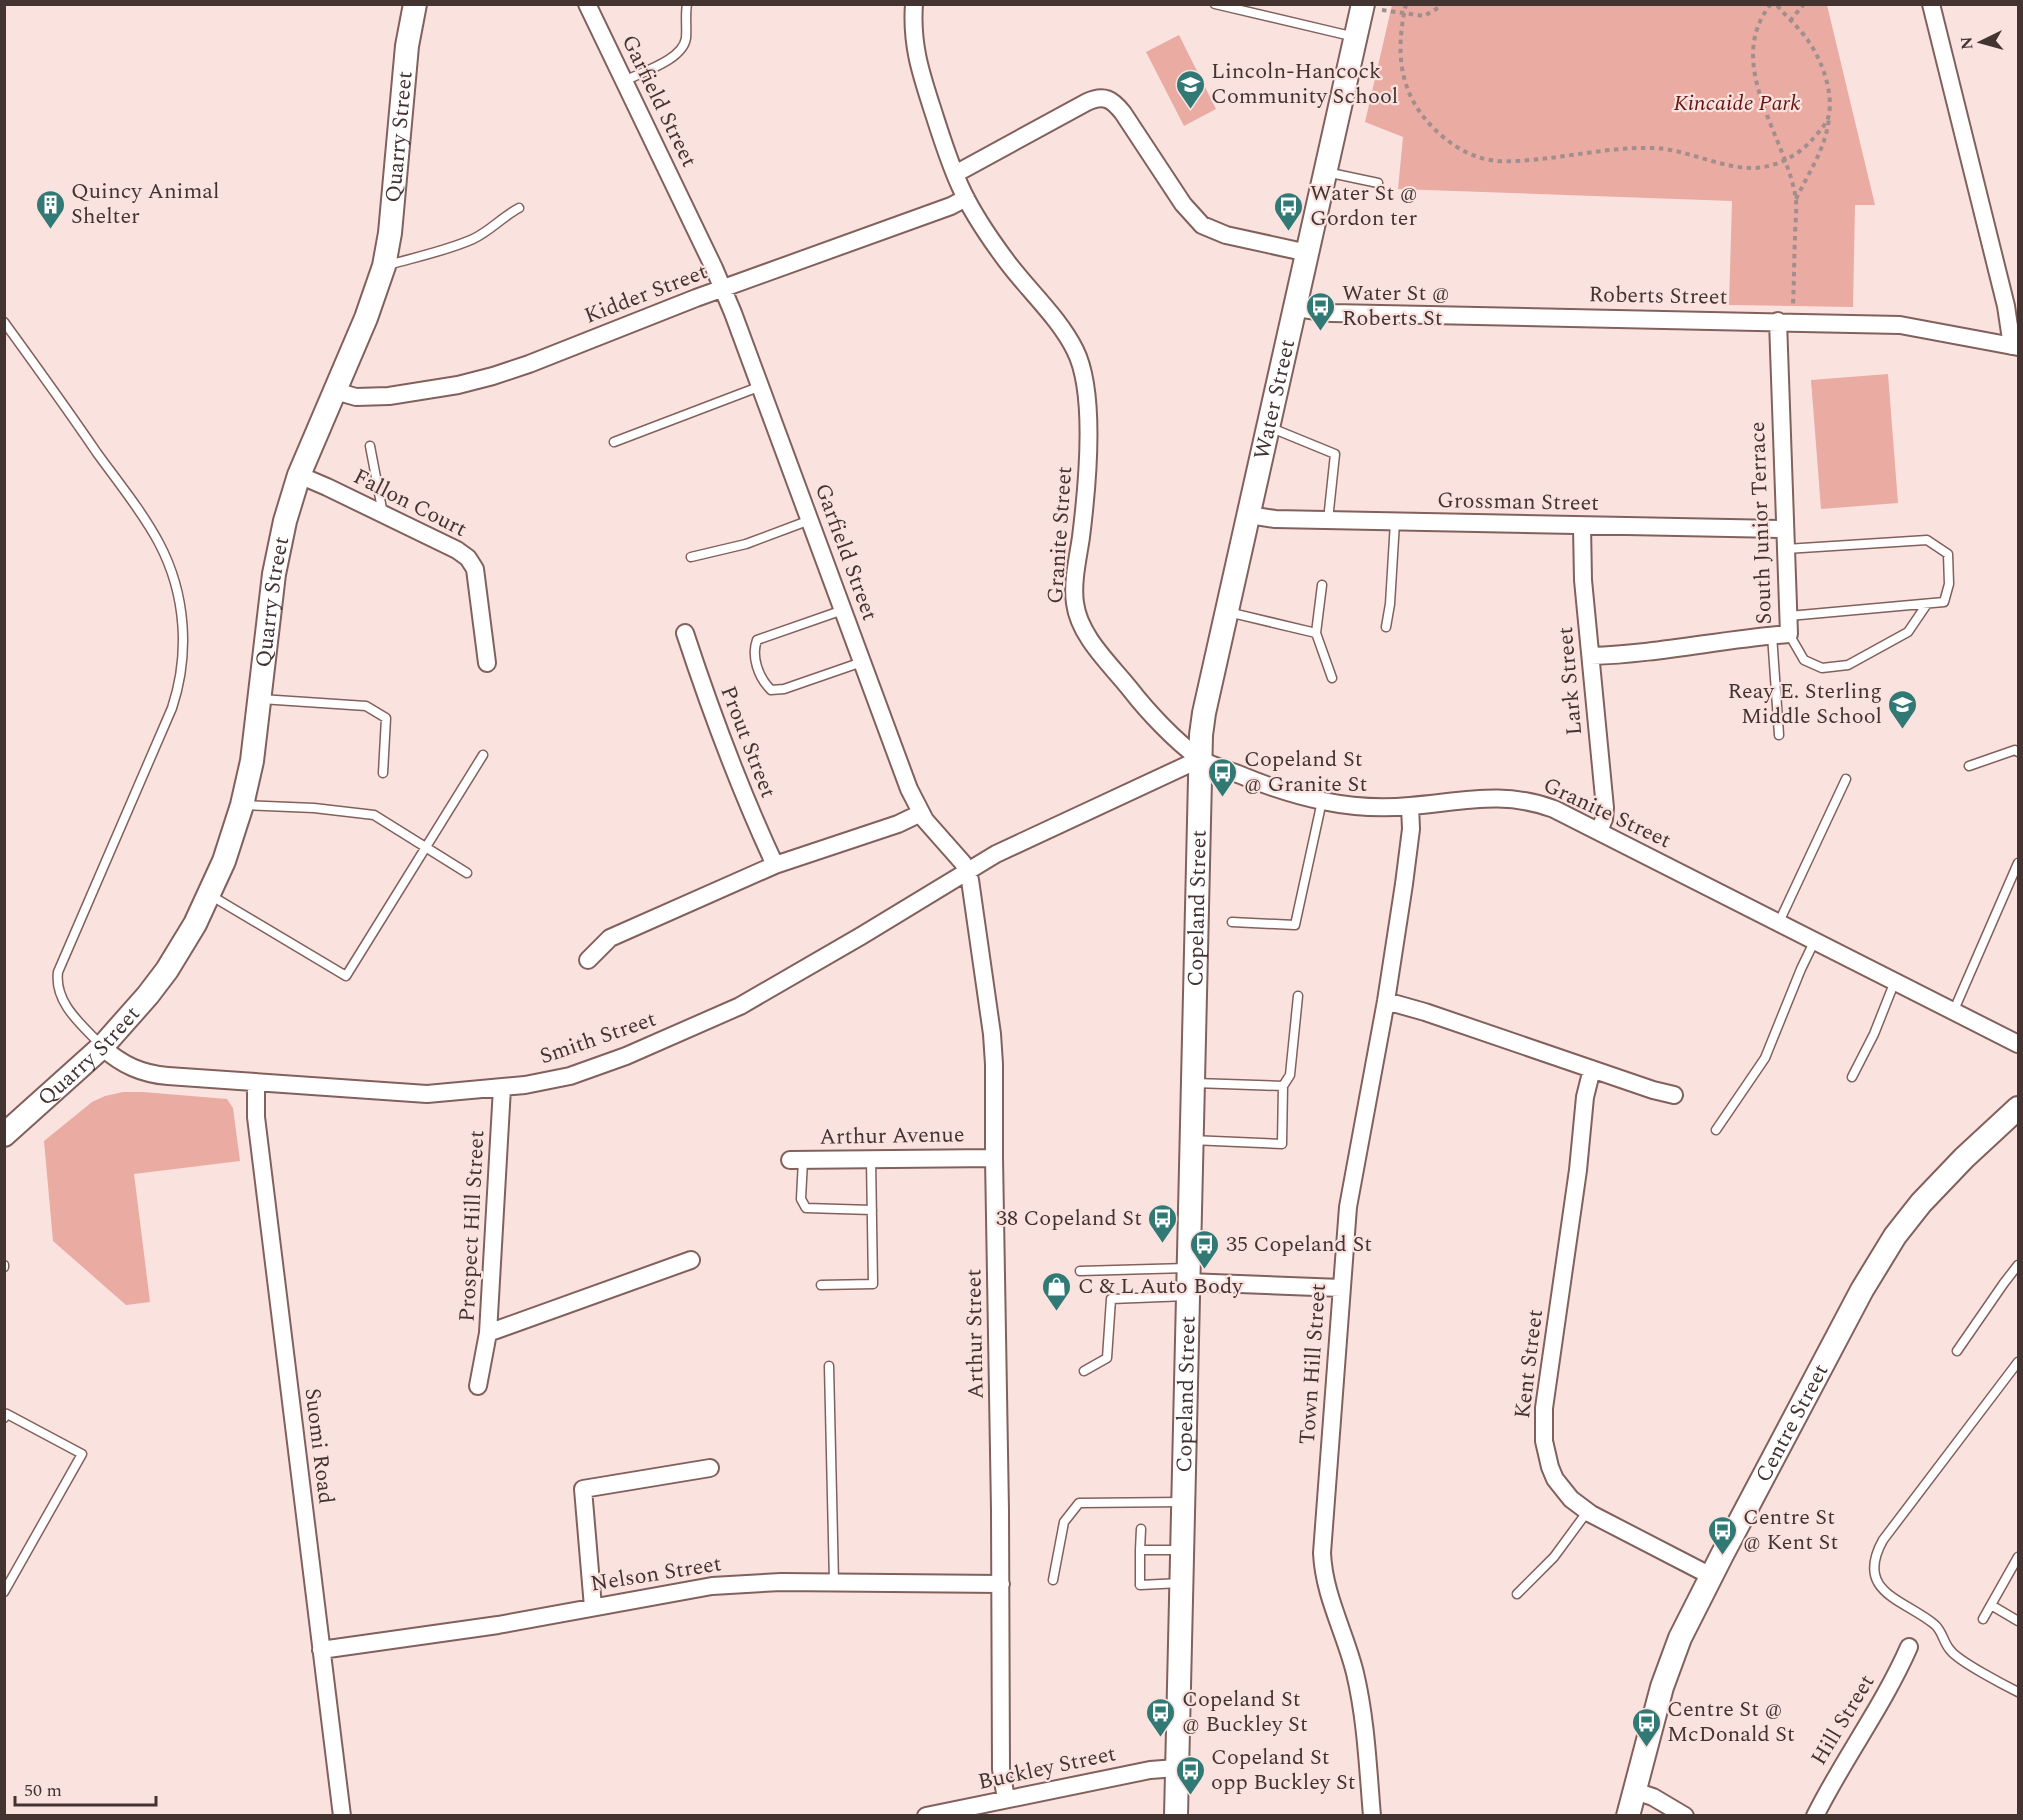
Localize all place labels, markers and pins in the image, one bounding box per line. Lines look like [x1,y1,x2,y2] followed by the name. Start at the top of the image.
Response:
[1211,55,1398,113] place label: Lincoln-Hancock Community School
[1174,68,1206,110] school or university icon: Lincoln-Hancock Community School
[71,175,219,233] place label: Quincy Animal Shelter
[1310,177,1418,235] place label: Water St @ Gordon ter
[34,188,66,230] building icon: Quincy Animal Shelter
[1273,190,1305,232] bus stop icon: Water St @ Gordon ter
[1342,277,1450,335] place label: Water St @ Roberts St
[1305,290,1337,332] bus stop icon: Water St @ Roberts St
[1728,675,1882,733] place label: Reay E. Sterling Middle School
[1887,688,1919,730] school or university icon: Reay E. Sterling Middle School
[1244,743,1367,801] place label: Copeland St @ Granite St
[1207,756,1239,798] bus stop icon: Copeland St @ Granite St
[996,1202,1142,1235] place label: 38 Copeland St
[1147,1202,1179,1244] bus stop icon: 38 Copeland St
[1189,1228,1221,1270] bus stop icon: 35 Copeland St
[1226,1228,1372,1261] place label: 35 Copeland St
[1041,1270,1073,1312] shop icon: C & L Auto Body
[1078,1270,1244,1303] place label: C & L Auto Body
[1743,1501,1838,1559] place label: Centre St @ Kent St
[1706,1514,1738,1556] bus stop icon: Centre St @ Kent St
[1182,1683,1308,1741] place label: Copeland St @ Buckley St
[1667,1693,1795,1751] place label: Centre St @ McDonald St
[1145,1696,1177,1738] bus stop icon: Copeland St @ Buckley St
[1630,1706,1662,1748] bus stop icon: Centre St @ McDonald St
[1211,1741,1356,1799] place label: Copeland St opp Buckley St
[1174,1754,1206,1796] bus stop icon: Copeland St opp Buckley St

